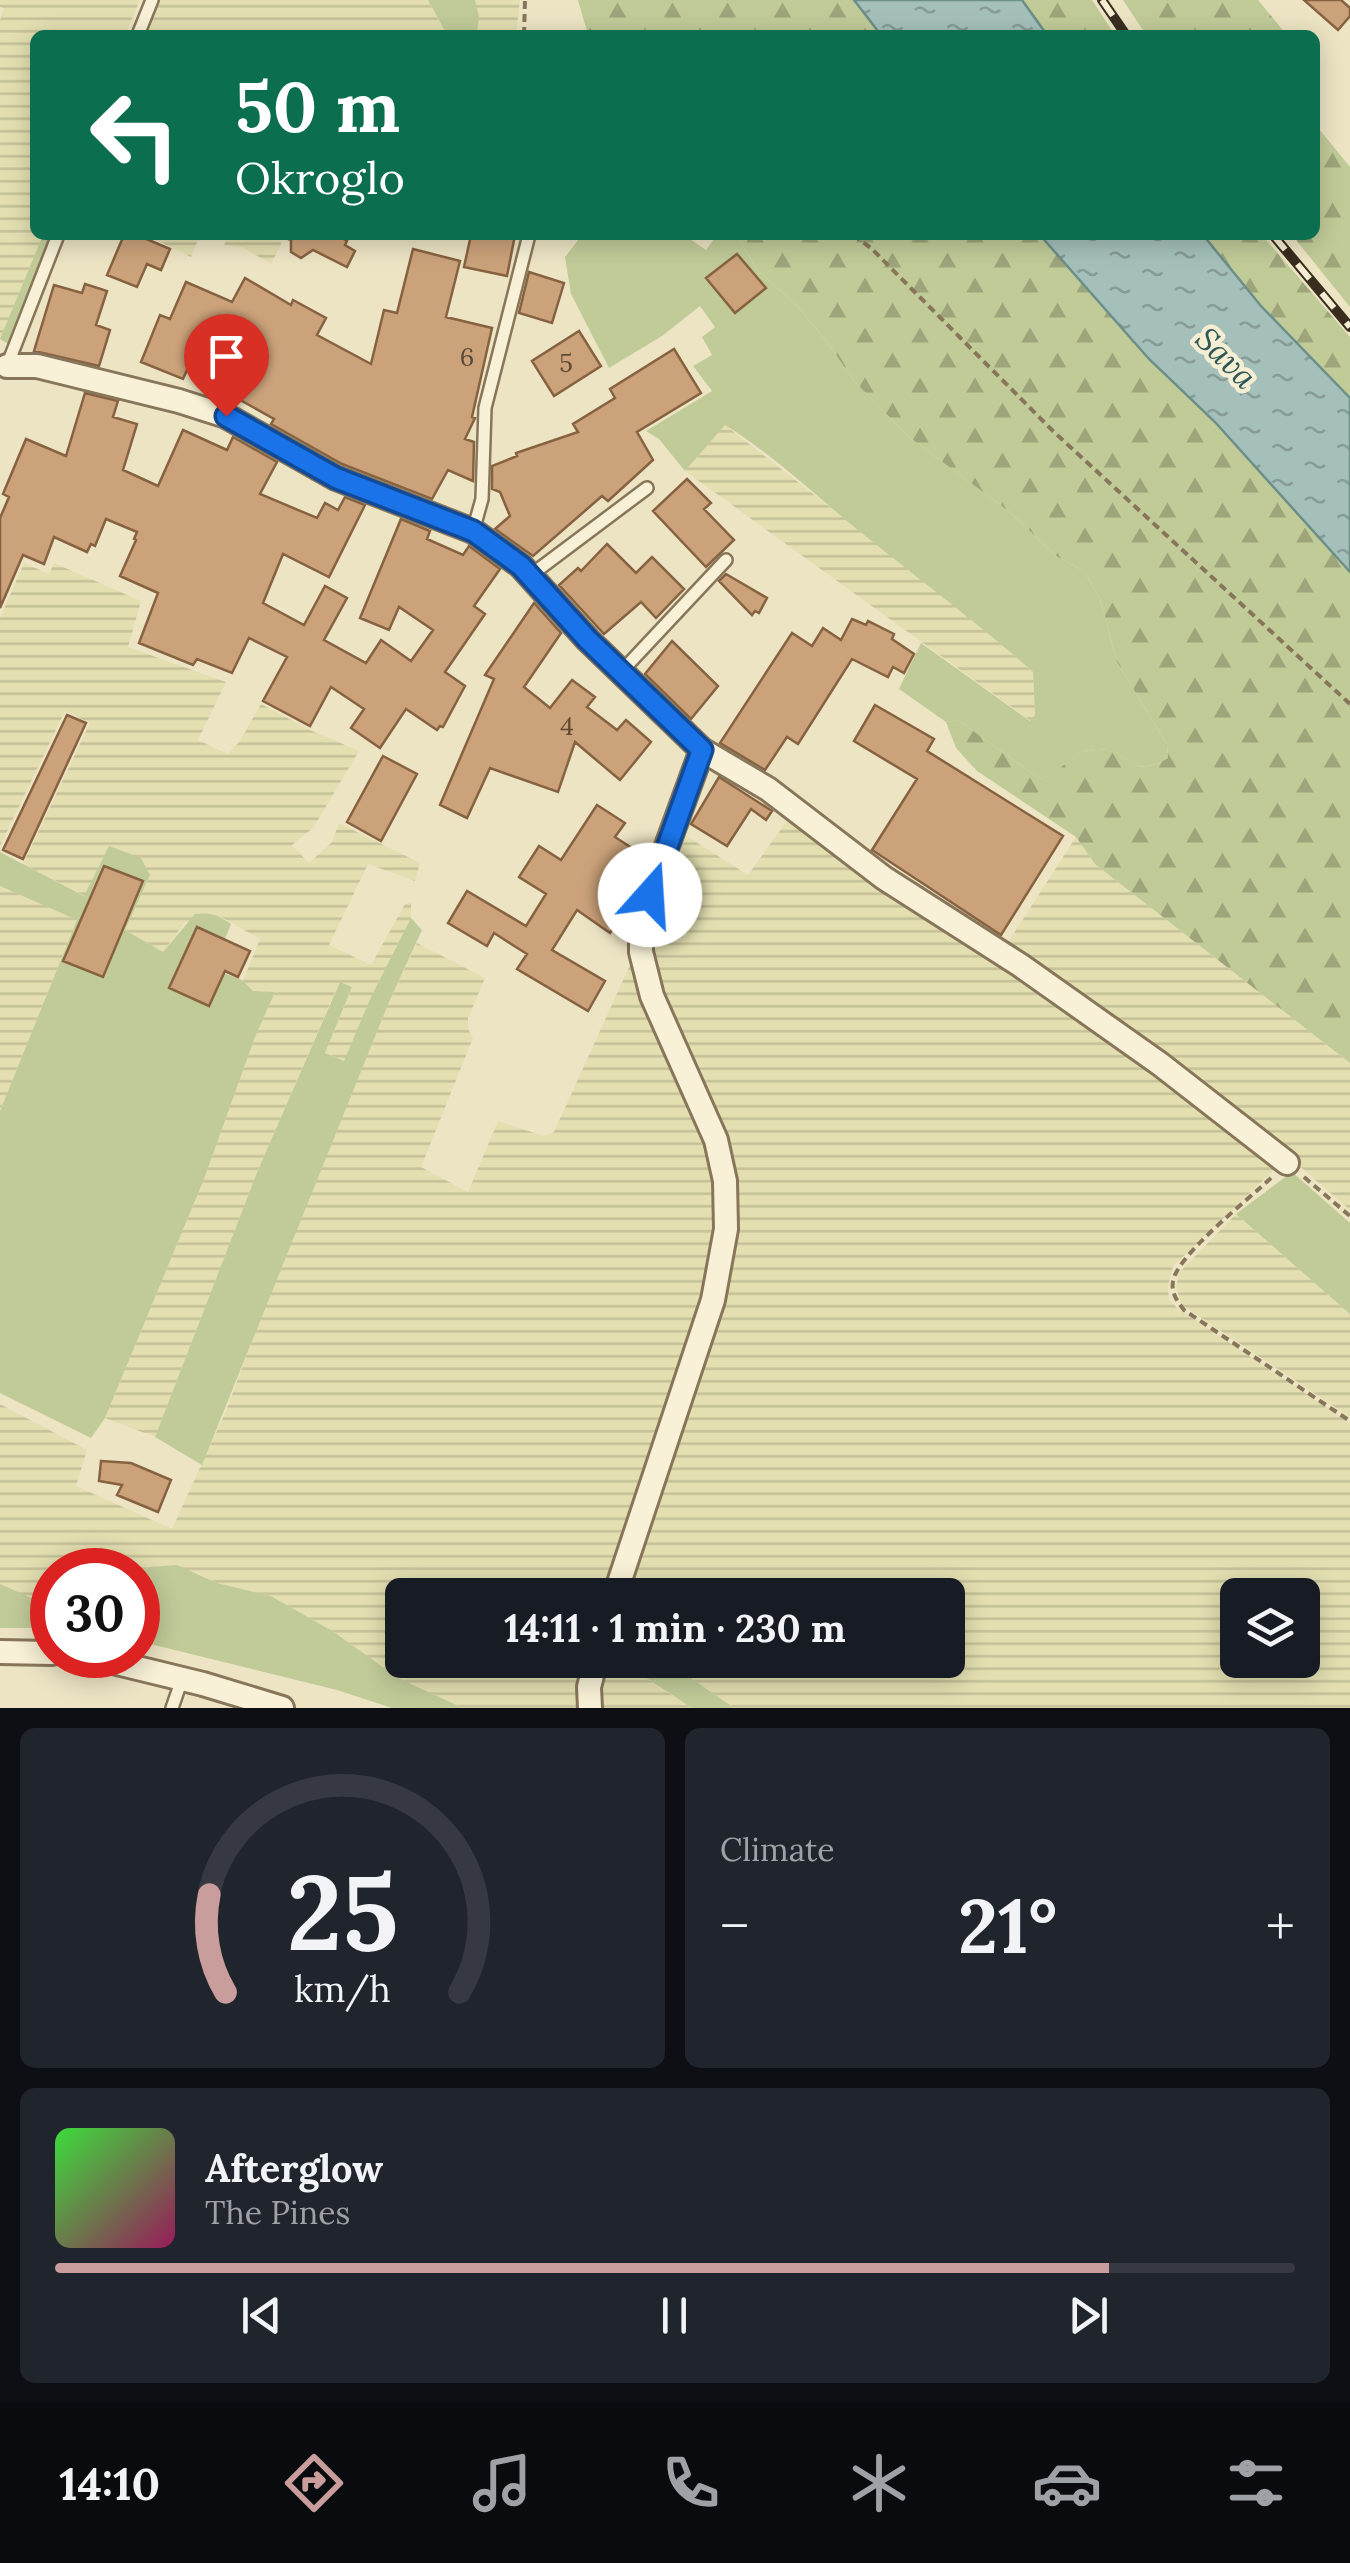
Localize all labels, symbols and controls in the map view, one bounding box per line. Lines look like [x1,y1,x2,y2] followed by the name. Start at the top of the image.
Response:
[235,62,400,151] text: 50 m
[70,70,200,200] icon: left
[235,149,405,206] text: Okroglo
[184,314,269,417] pin
[1187,318,1266,397] water label: Sava
[199,329,254,384] icon: arrive
[460,341,474,373] house number: 6
[559,347,573,379] house number: 5
[560,710,574,742] house number: 4
[598,843,702,947] position arrow
[30,1548,160,1678] speed limit sign: 30
[1220,1578,1320,1678] map controls
[1220,1578,1320,1678] button: layers
[504,1604,846,1652] text: 14:11 · 1 min · 230 m
[720,1829,835,1870] text: Climate
[287,1845,398,1978] text: 25
[958,1878,1057,1974] text: 21°
[720,1891,749,1961] text: −
[1266,1891,1295,1961] text: +
[294,1966,391,2012] text: km/h
[205,2144,383,2192] text: Afterglow
[205,2192,350,2233] text: The Pines
[234,2288,289,2343] icon: previous
[647,2288,702,2343] icon: pause
[1061,2288,1116,2343] icon: next
[279,2448,349,2518] icon: directions
[467,2448,537,2518] icon: music
[656,2448,726,2518] icon: phone
[844,2448,914,2518] icon: climate
[1032,2448,1102,2518] icon: car
[1221,2448,1291,2518] icon: filters
[59,2455,160,2512] text: 14:10

